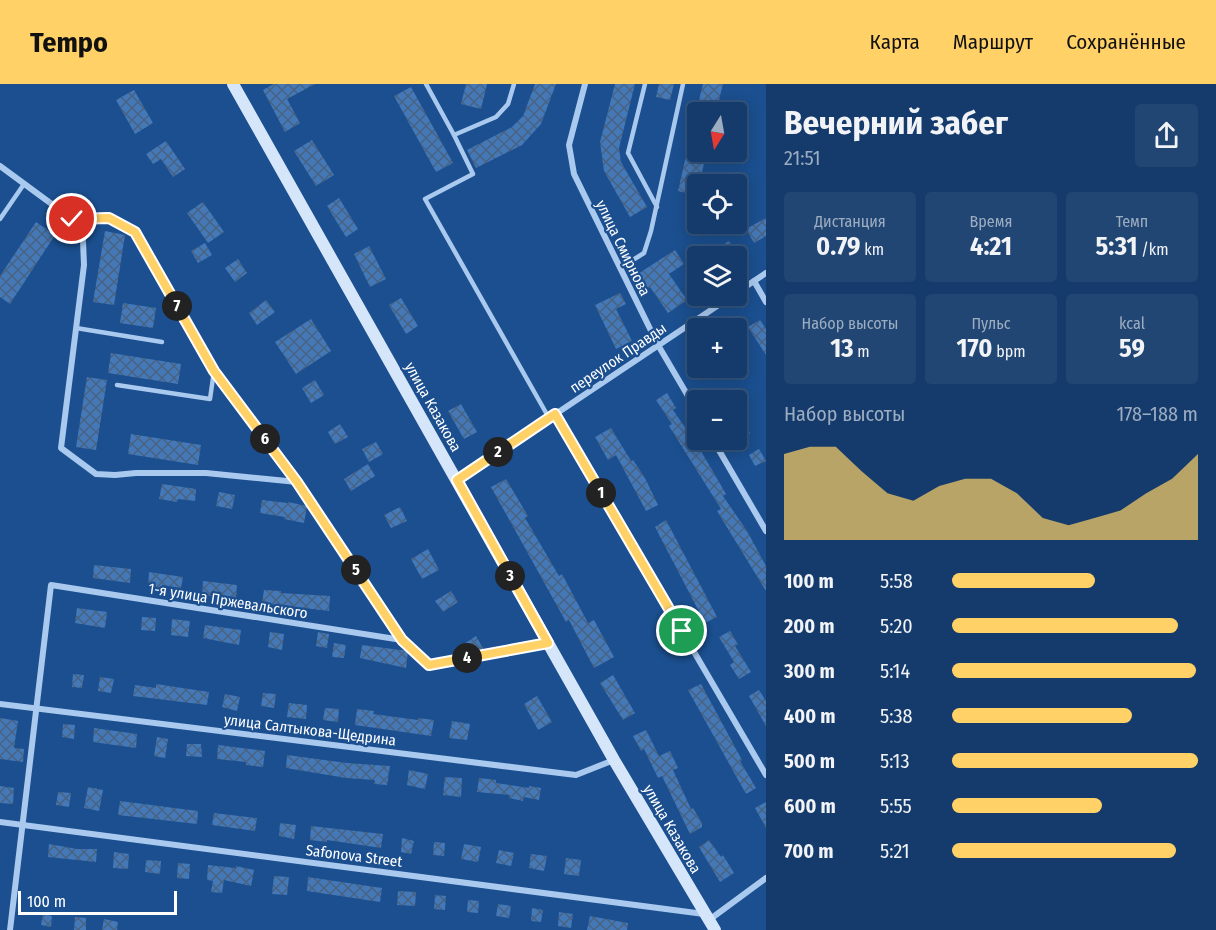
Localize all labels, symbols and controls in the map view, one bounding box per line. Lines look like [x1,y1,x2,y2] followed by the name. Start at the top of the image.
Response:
[30,26,108,59] text: Tempo
[870,29,920,55] text: Карта
[953,29,1033,55] text: Маршрут
[1066,29,1186,55] text: Сохранённые
[687,102,747,162] north arrow
[687,102,747,450] map controls
[784,103,1008,143] text: Вечерний забег
[1135,104,1198,167] button: share
[784,146,821,170] text: 21:51
[687,174,747,234] button: locate
[46,193,97,244] pin
[592,197,654,299] street label: улица Смирнова
[55,202,88,235] icon: check
[814,212,886,231] text: Дистанция
[970,212,1012,231] text: Время
[1116,212,1148,231] text: Темп
[816,231,860,262] text: 0.79
[970,231,1012,262] text: 4:21
[1096,231,1137,262] text: 5:31
[860,240,884,259] text: km
[1137,240,1168,259] text: /km
[687,246,747,306] button: layers
[162,291,192,321] pin: 7
[174,296,180,315] text: 7
[802,314,898,333] text: Набор высоты
[971,314,1011,333] text: Пульс
[1119,314,1145,333] text: kcal
[687,318,747,378] button: +
[566,319,670,397] street label: переулок Правды
[830,333,854,364] text: 13
[956,333,992,364] text: 170
[1119,333,1145,364] text: 59
[854,342,870,361] text: m
[992,342,1026,361] text: bpm
[401,359,465,455] street label: улица Казакова
[687,390,747,450] button: −
[784,402,905,426] text: Набор высоты
[1117,402,1198,426] text: 178–188 m
[250,424,280,454] pin: 6
[261,429,269,448] text: 6
[483,437,513,467] pin: 2
[494,442,502,461] text: 2
[586,478,616,508] pin: 1
[598,483,604,502] text: 1
[341,555,371,585] pin: 5
[352,560,360,579] text: 5
[495,561,525,591] pin: 3
[506,566,514,585] text: 3
[784,569,834,593] text: 100 m
[880,569,913,593] text: 5:58
[147,580,309,622] street label: 1-я улица Пржевальского
[656,605,707,656] pin
[665,614,698,647] icon: arrive
[784,614,835,638] text: 200 m
[880,614,913,638] text: 5:20
[452,643,482,673] pin: 4
[463,648,471,667] text: 4
[784,659,835,683] text: 300 m
[880,659,910,683] text: 5:14
[784,704,836,728] text: 400 m
[880,704,913,728] text: 5:38
[223,711,397,749] street label: улица Салтыкова-Щедрина
[784,749,835,773] text: 500 m
[880,749,909,773] text: 5:13
[639,781,705,877] street label: улица Казакова
[784,794,836,818] text: 600 m
[880,794,912,818] text: 5:55
[784,839,834,863] text: 700 m
[880,839,910,863] text: 5:21
[305,841,403,871] street label: Safonova Street
[18,888,177,916] scale bar
[27,892,66,911] text: 100 m

